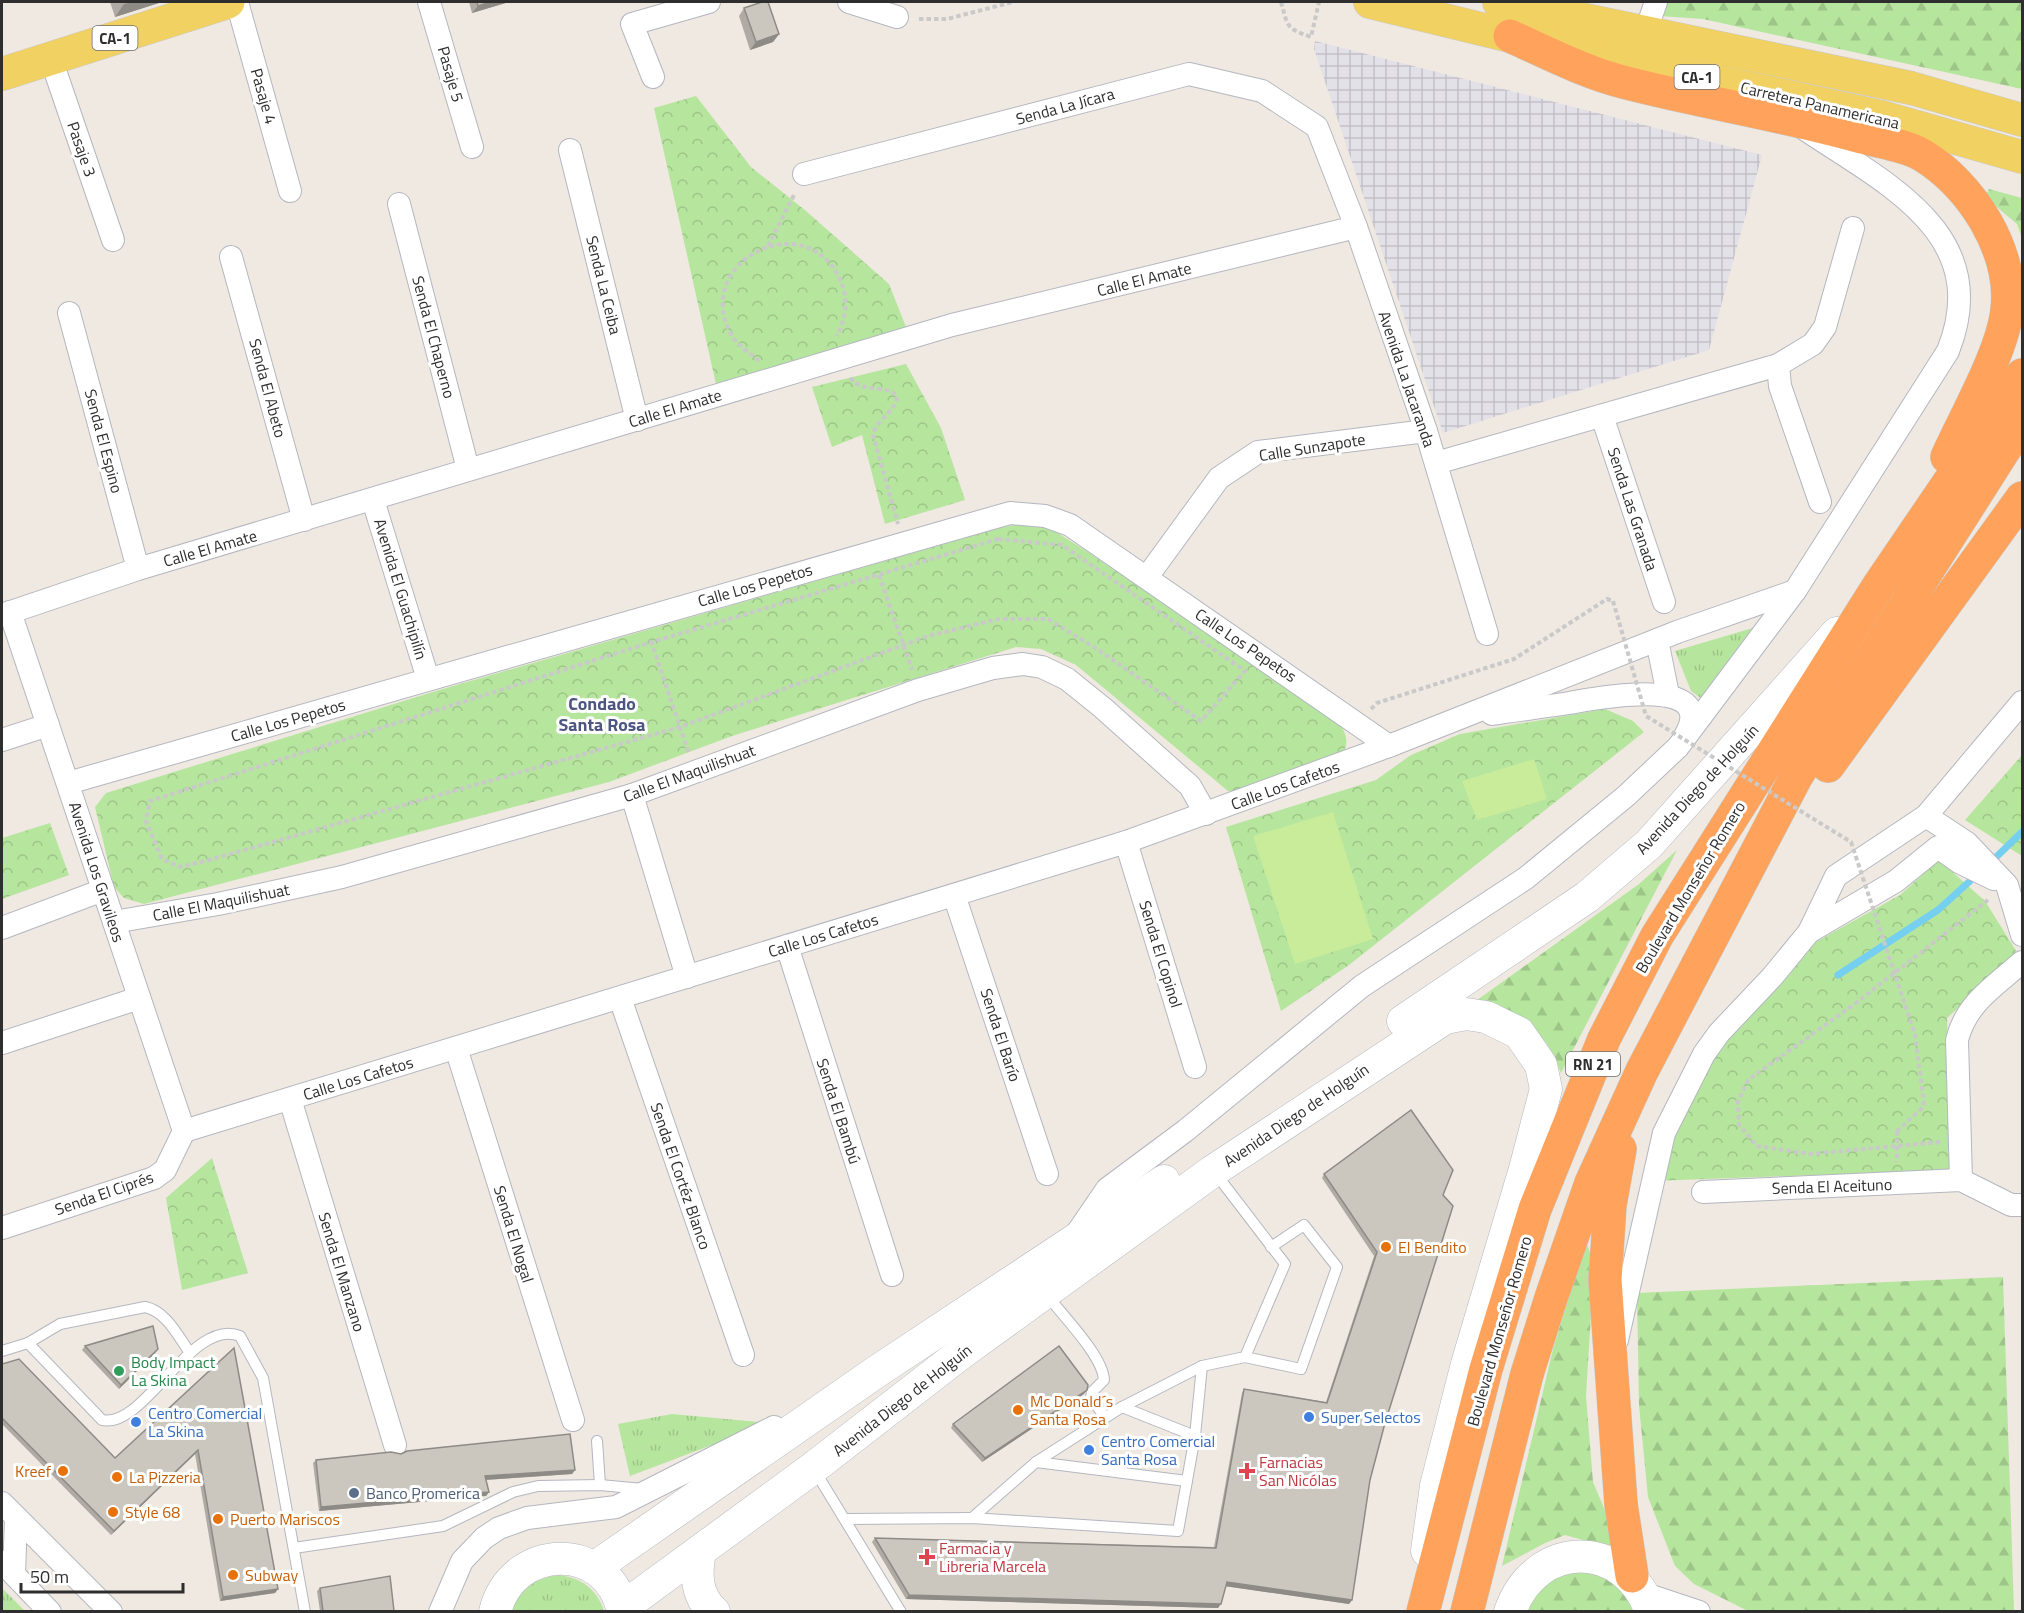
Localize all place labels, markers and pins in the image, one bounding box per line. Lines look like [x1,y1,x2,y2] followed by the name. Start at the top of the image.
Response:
[1398,1235,1467,1259] place label: El Bendito
[1379,1240,1393,1254] marker: El Bendito
[131,1350,216,1392] place label: Body Impact La Skina
[112,1364,126,1378] marker: Body Impact La Skina
[1030,1389,1113,1431] place label: Mc Donald´s Santa Rosa
[148,1401,262,1443] place label: Centro Comercial La Skina
[1011,1403,1025,1417] marker: Mc Donald´s Santa Rosa
[1321,1405,1421,1429] place label: Super Selectos
[1302,1410,1316,1424] marker: Super Selectos
[129,1415,143,1429] marker: Centro Comercial La Skina
[1101,1429,1215,1471] place label: Centro Comercial Santa Rosa
[1082,1443,1096,1457] marker: Centro Comercial Santa Rosa
[1259,1450,1337,1492] place label: Farnacias San Nicólas
[15,1459,52,1483] place label: Kreef
[56,1464,70,1478] marker: Kreef
[1240,1464,1254,1478] marker: Farnacias San Nicólas
[129,1465,201,1489] place label: La Pizzeria
[110,1470,124,1484] marker: La Pizzeria
[366,1481,480,1505] place label: Banco Promerica
[347,1486,361,1500] marker: Banco Promerica
[125,1500,180,1524] place label: Style 68
[106,1505,120,1519] marker: Style 68
[230,1507,340,1531] place label: Puerto Mariscos
[211,1512,225,1526] marker: Puerto Mariscos
[939,1536,1046,1578] place label: Farmacia y Libreria Marcela
[920,1550,934,1564] marker: Farmacia y Libreria Marcela
[245,1563,299,1587] place label: Subway
[226,1568,240,1582] marker: Subway

